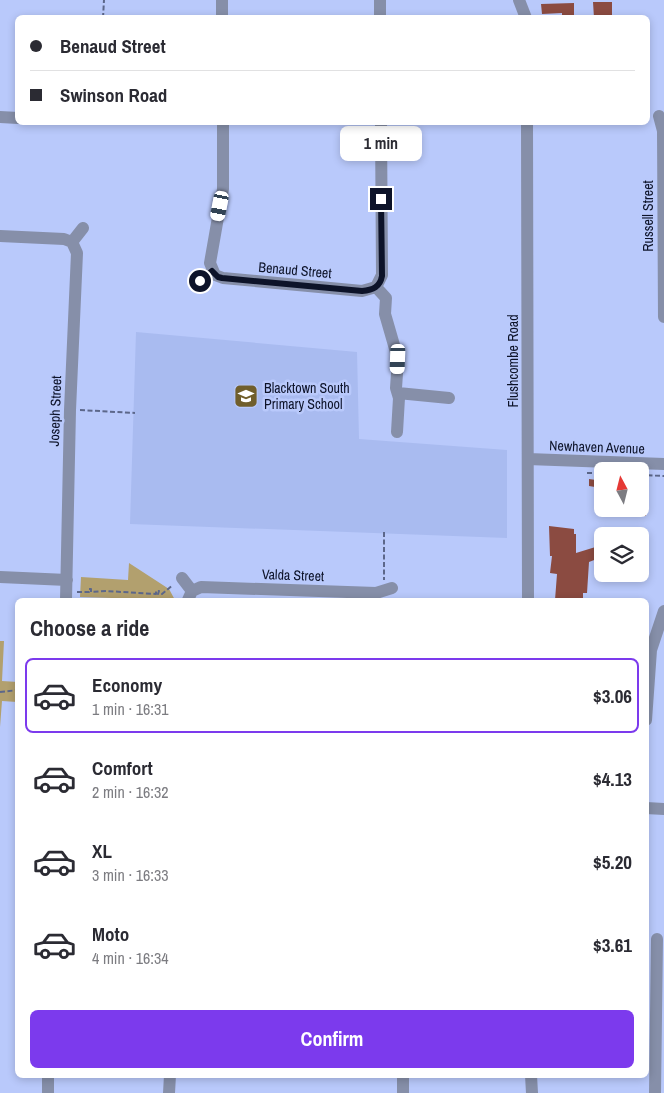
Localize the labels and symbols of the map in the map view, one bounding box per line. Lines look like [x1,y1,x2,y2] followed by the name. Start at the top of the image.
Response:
[340,126,422,162] callout: 1 min
[639,180,657,252] street label: Russell Street
[370,188,392,210] route end
[209,190,230,222] car
[258,258,332,282] street label: Benaud Street
[189,270,211,292] route start
[504,314,522,408] street label: Flushcombe Road
[389,344,406,374] car
[45,375,65,447] street label: Joseph Street
[264,379,350,413] place label: Blacktown South Primary School
[233,383,259,409] school or university icon: Blacktown South Primary School
[549,436,645,458] street label: Newhaven Avenue
[594,462,649,518] north arrow
[262,565,324,585] street label: Valda Street

